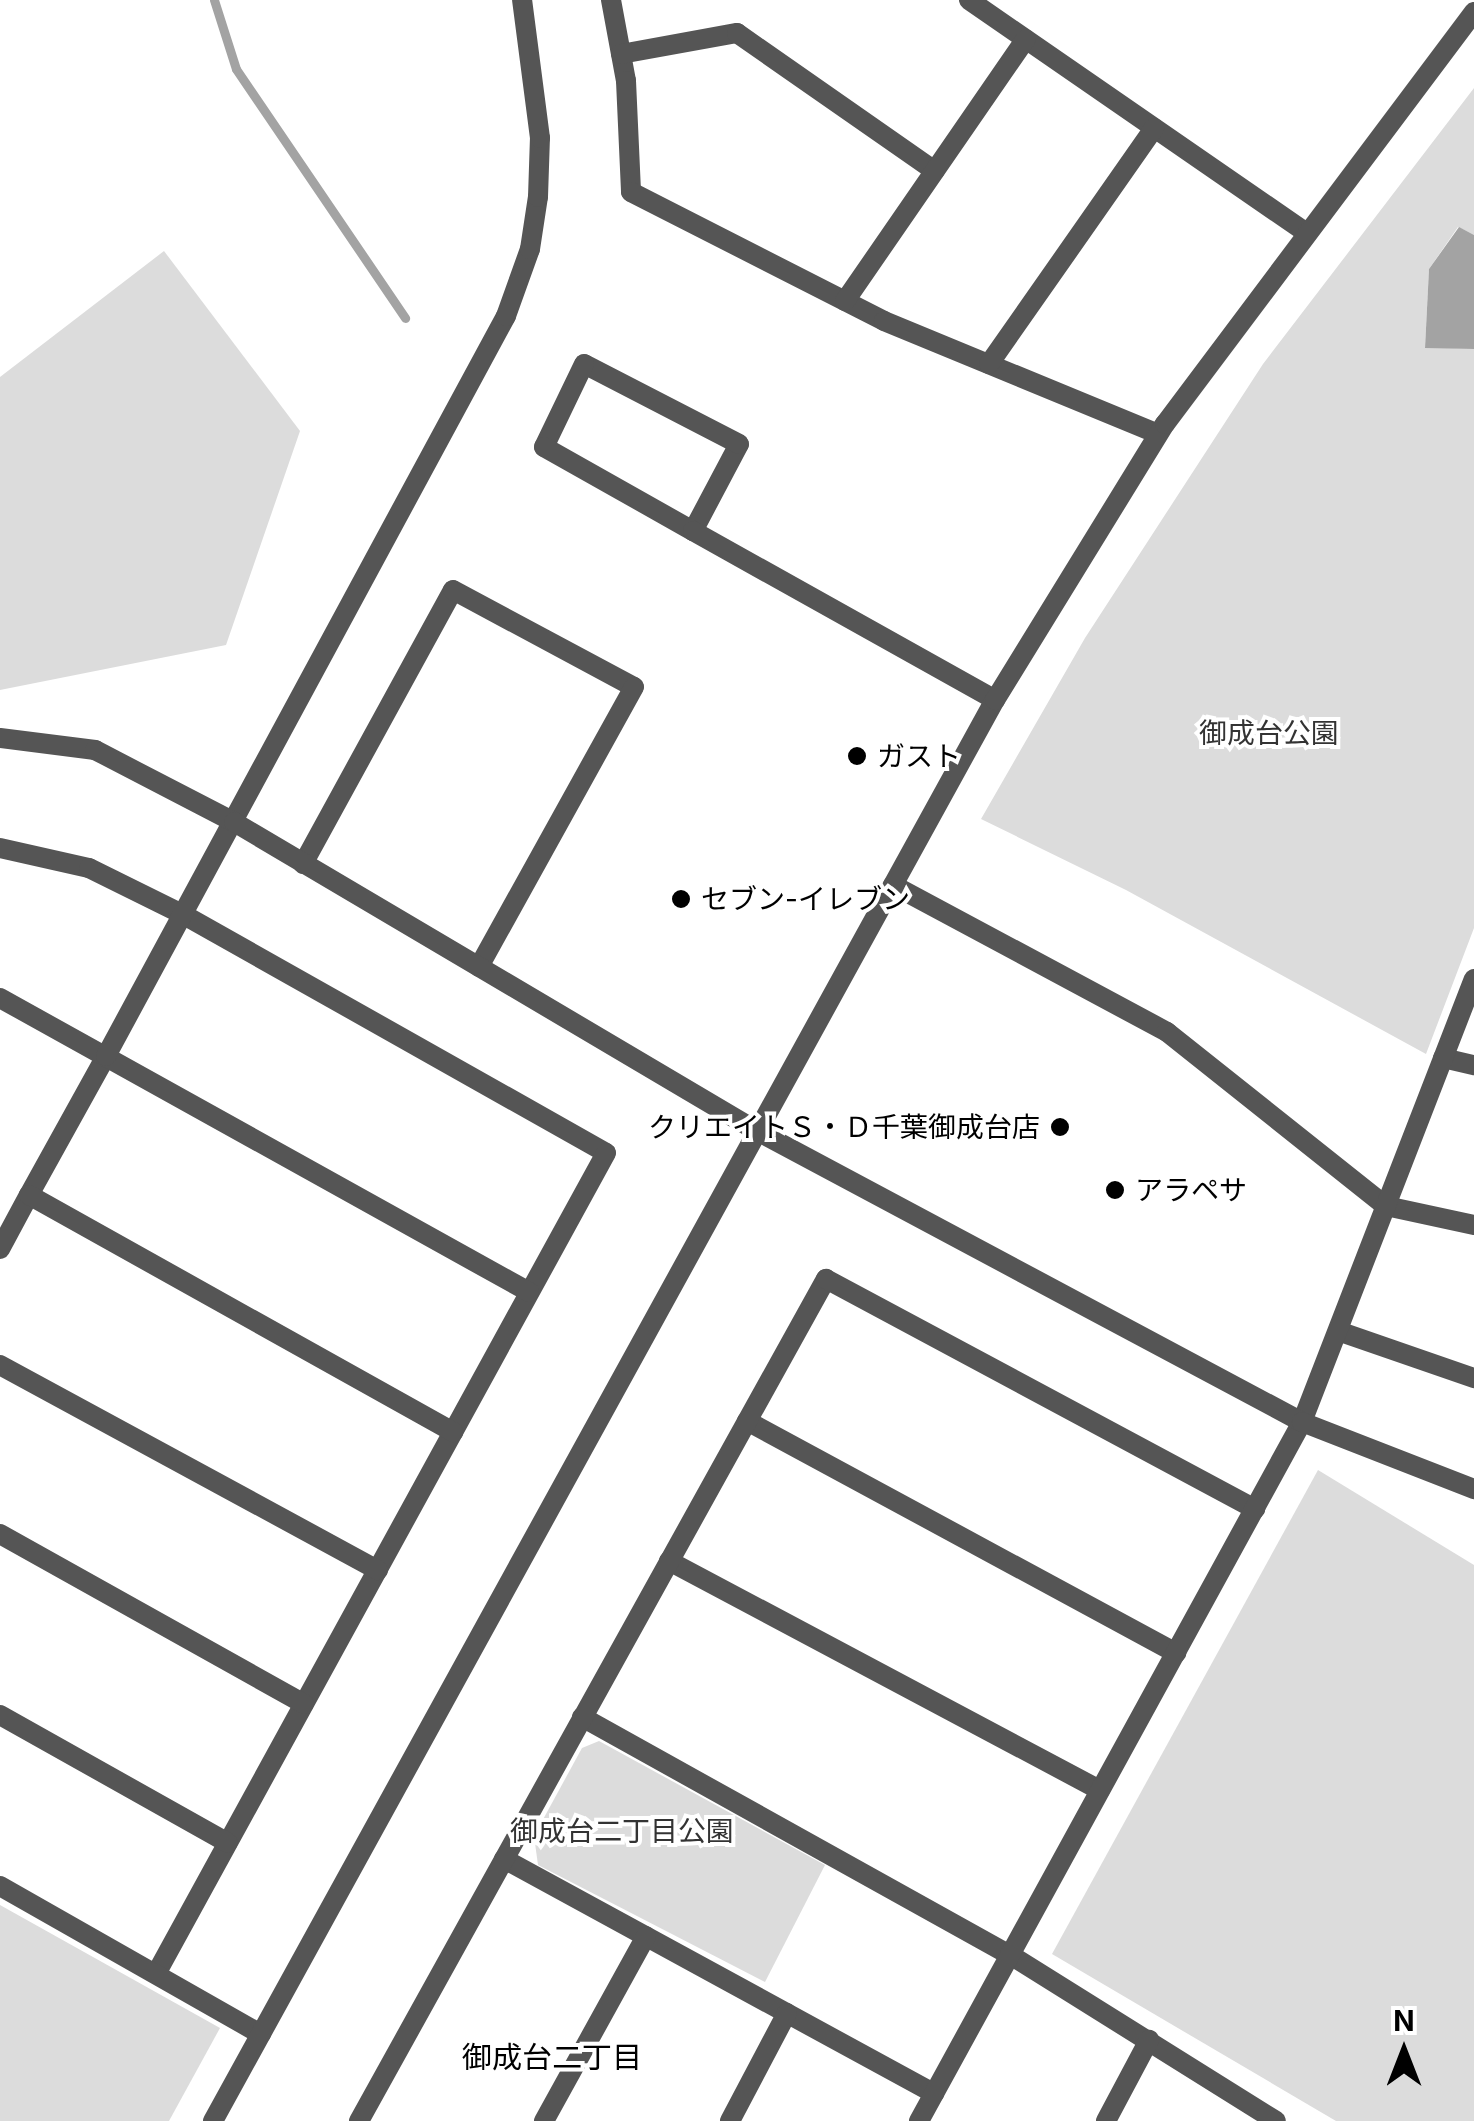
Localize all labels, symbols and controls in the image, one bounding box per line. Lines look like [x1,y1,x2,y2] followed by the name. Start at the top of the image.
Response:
[1199,716,1339,750] park label: 御成台公園
[877,739,961,773] place label: ガスト
[846,745,868,767] marker: ガスト
[701,882,910,916] place label: セブン-イレブン
[670,888,692,910] marker: セブン-イレブン
[648,1110,1040,1144] place label: クリエイトＳ・Ｄ千葉御成台店
[1049,1116,1071,1138] marker: クリエイトＳ・Ｄ千葉御成台店
[1135,1173,1247,1207] place label: アラペサ
[1104,1179,1126,1201] marker: アラペサ
[510,1814,734,1848] park label: 御成台二丁目公園
[1354,2001,1454,2101] north arrow
[1393,2004,1415,2038] text: N
[462,2039,642,2075] district label: 御成台二丁目

